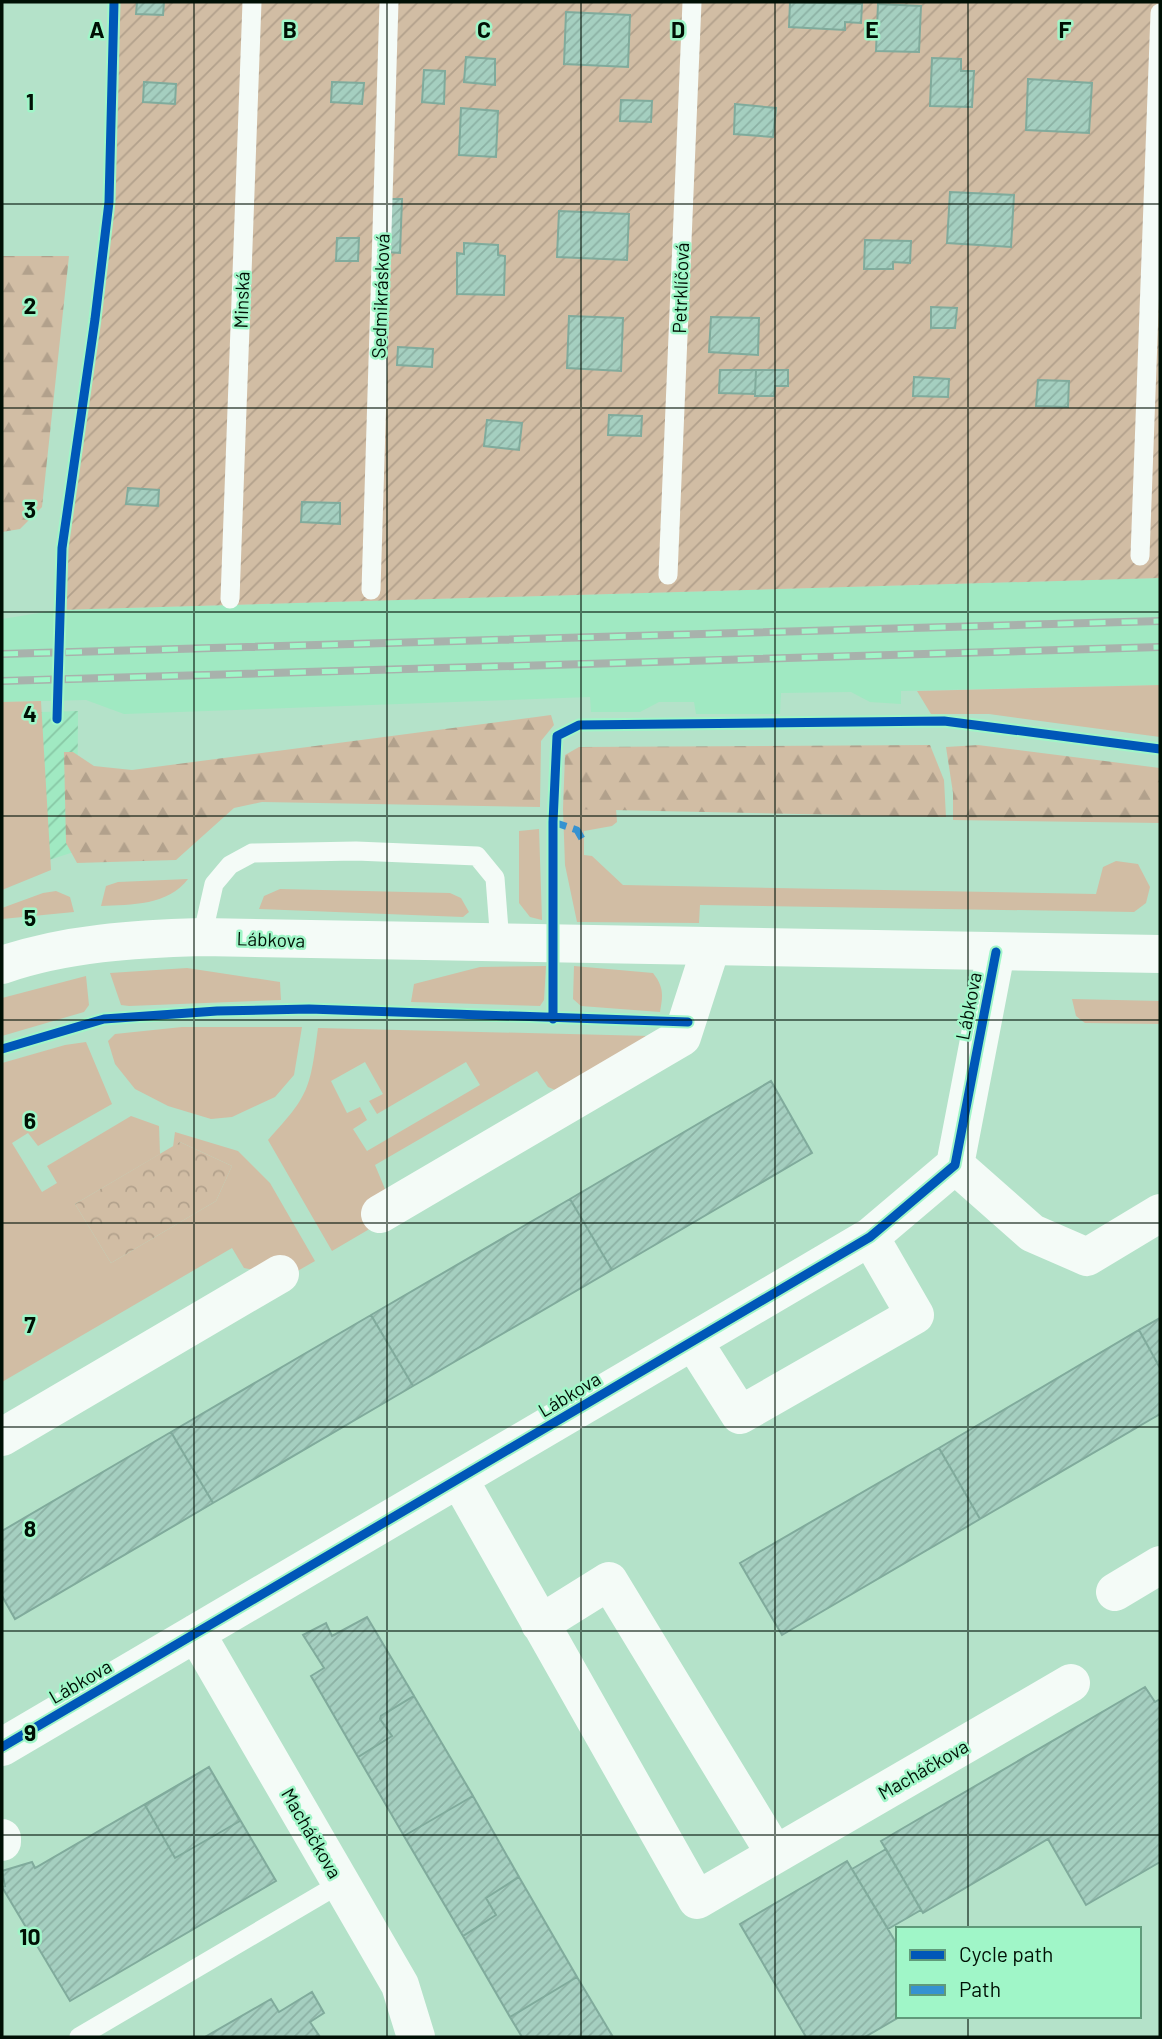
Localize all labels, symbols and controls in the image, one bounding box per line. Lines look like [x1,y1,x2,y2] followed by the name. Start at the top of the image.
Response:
[89,15,105,43] text: A
[283,15,297,43] text: B
[477,15,491,43] text: C
[671,15,685,43] text: D
[865,15,879,43] text: E
[1059,15,1072,43] text: F
[26,87,34,115] text: 1
[366,233,394,359] street label: Sedmikrásková
[667,242,693,334] street label: Petrklíčová
[229,271,253,329] street label: Minská
[24,291,36,319] text: 2
[24,495,36,523] text: 3
[23,699,37,727] text: 4
[24,903,36,931] text: 5
[236,926,306,952] street label: Lábkova
[950,970,986,1042] street label: Lábkova
[24,1106,36,1134] text: 6
[24,1310,36,1338] text: 7
[534,1367,604,1421] street label: Lábkova
[24,1514,36,1542] text: 8
[45,1654,115,1708] street label: Lábkova
[24,1718,36,1746] text: 9
[874,1734,972,1804] street label: Macháčkova
[277,1784,347,1882] street label: Macháčkova
[19,1922,41,1950] text: 10
[896,1927,1141,2018] legend
[959,1941,1053,1966] text: Cycle path
[959,1976,1001,2001] text: Path

